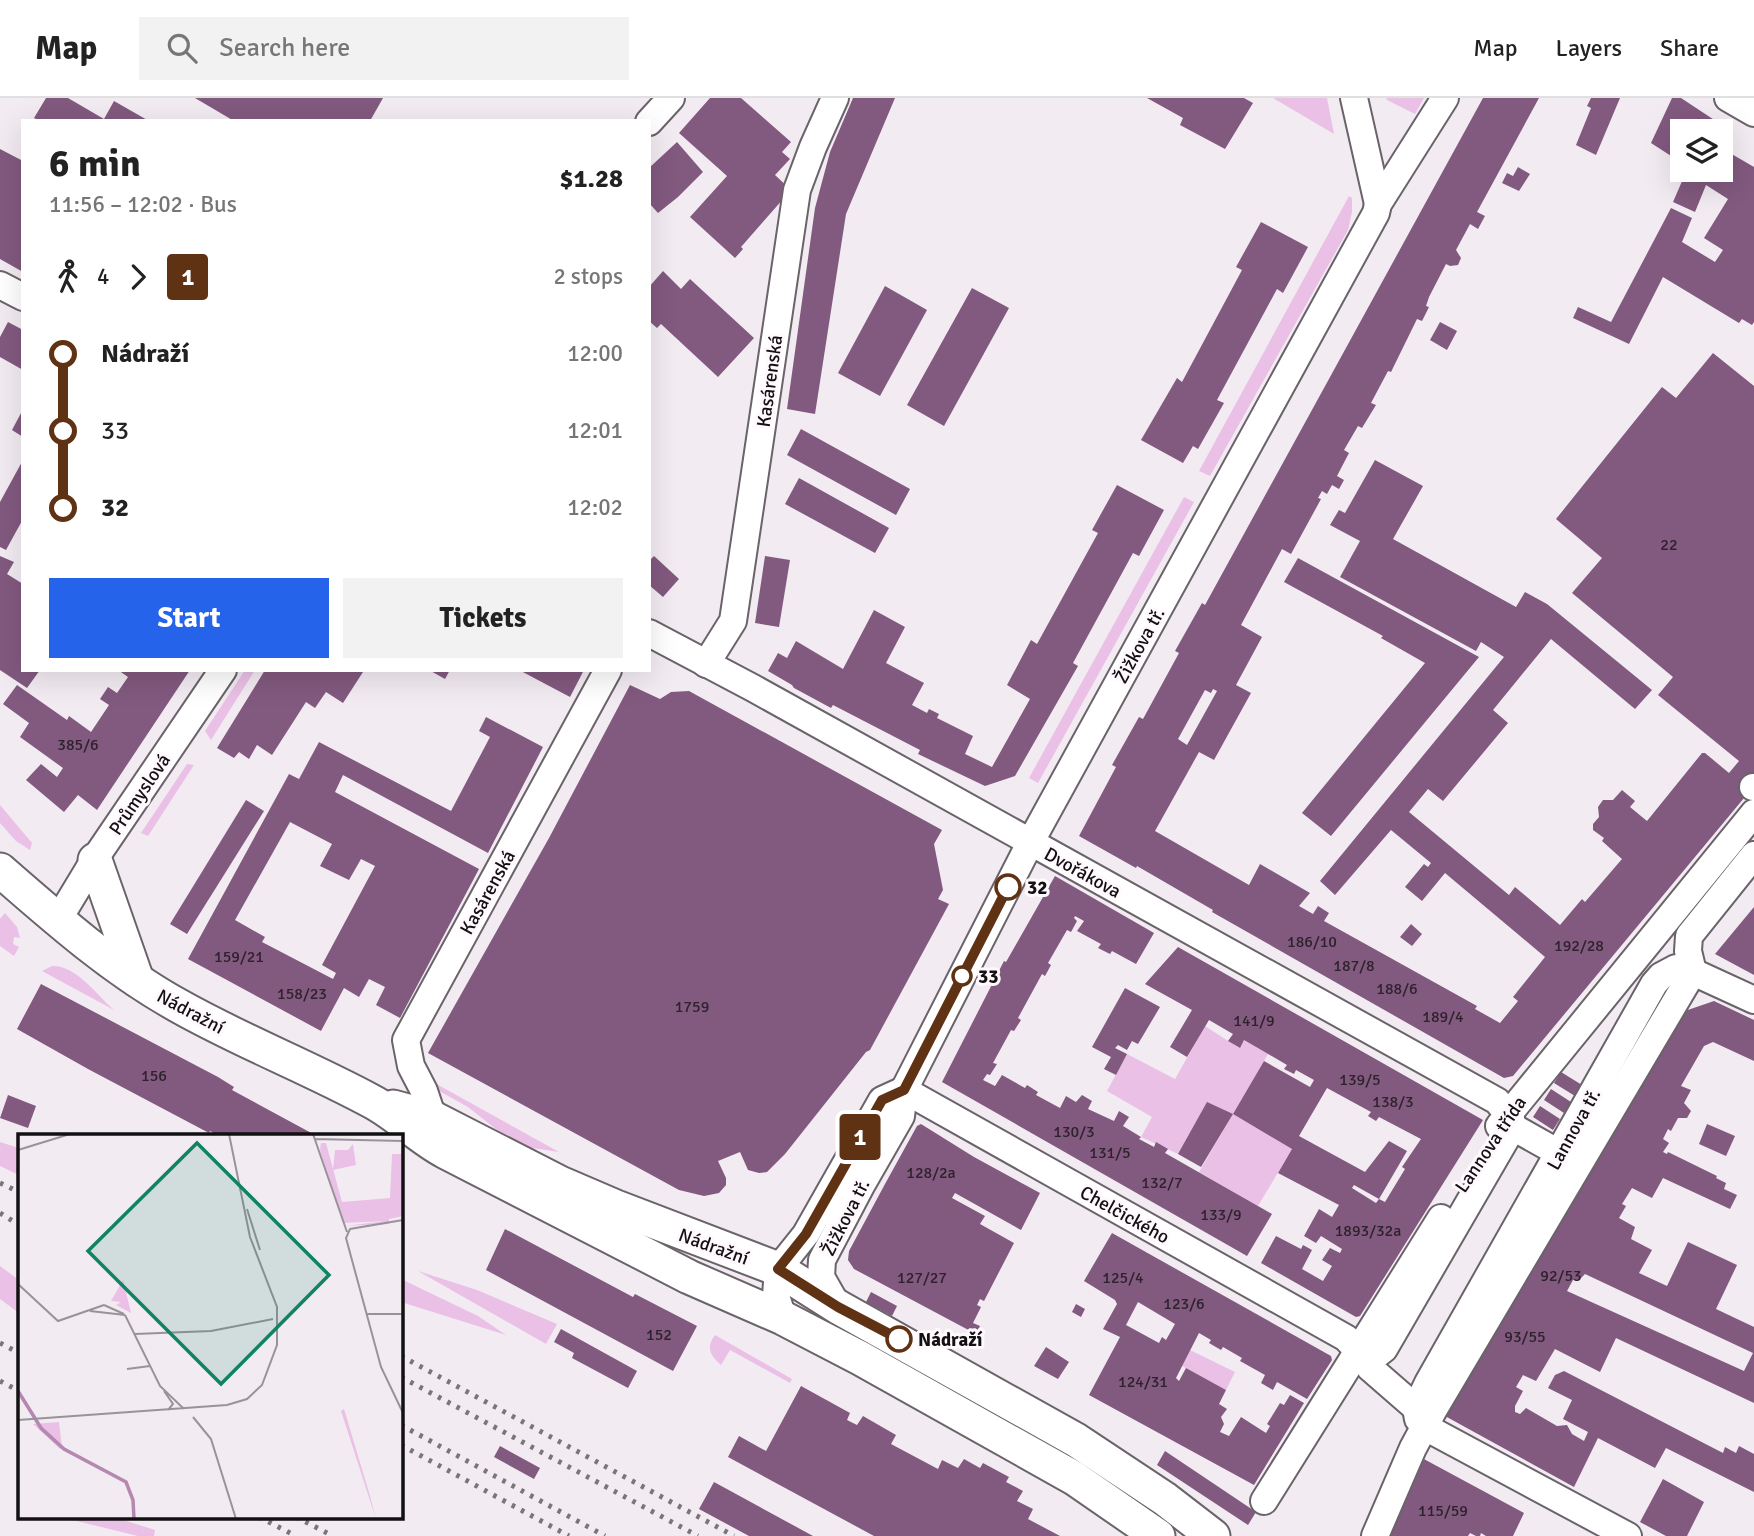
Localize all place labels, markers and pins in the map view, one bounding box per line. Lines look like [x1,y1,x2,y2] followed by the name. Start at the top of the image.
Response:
[995,874,1021,900] marker: 32
[1027,876,1048,900] place label: 32
[978,965,999,989] place label: 33
[952,966,972,986] marker: 33
[886,1326,912,1352] marker: Nádraží
[918,1328,983,1352] place label: Nádraží

